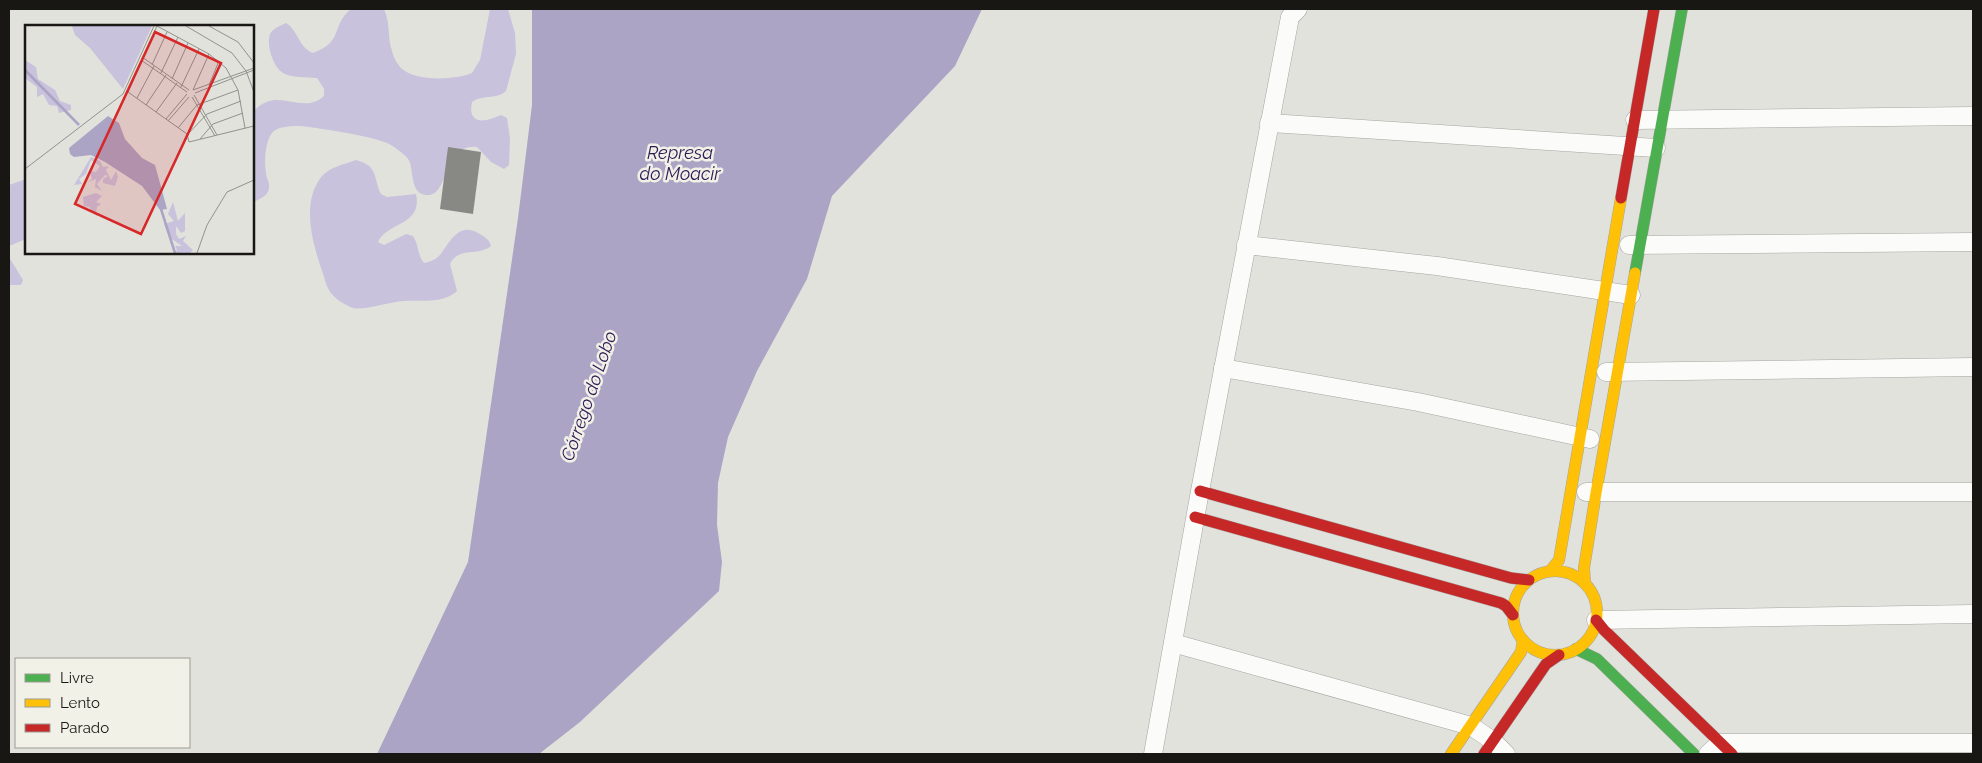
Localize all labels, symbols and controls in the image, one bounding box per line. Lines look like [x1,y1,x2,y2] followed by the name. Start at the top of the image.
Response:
[25,25,254,254] inset map
[639,142,721,184] water label: Represa do Moacir
[557,328,621,463] water label: Córrego do Lobo
[15,658,190,748] legend
[60,669,94,687] text: Livre
[60,694,100,712] text: Lento
[60,719,109,737] text: Parado

